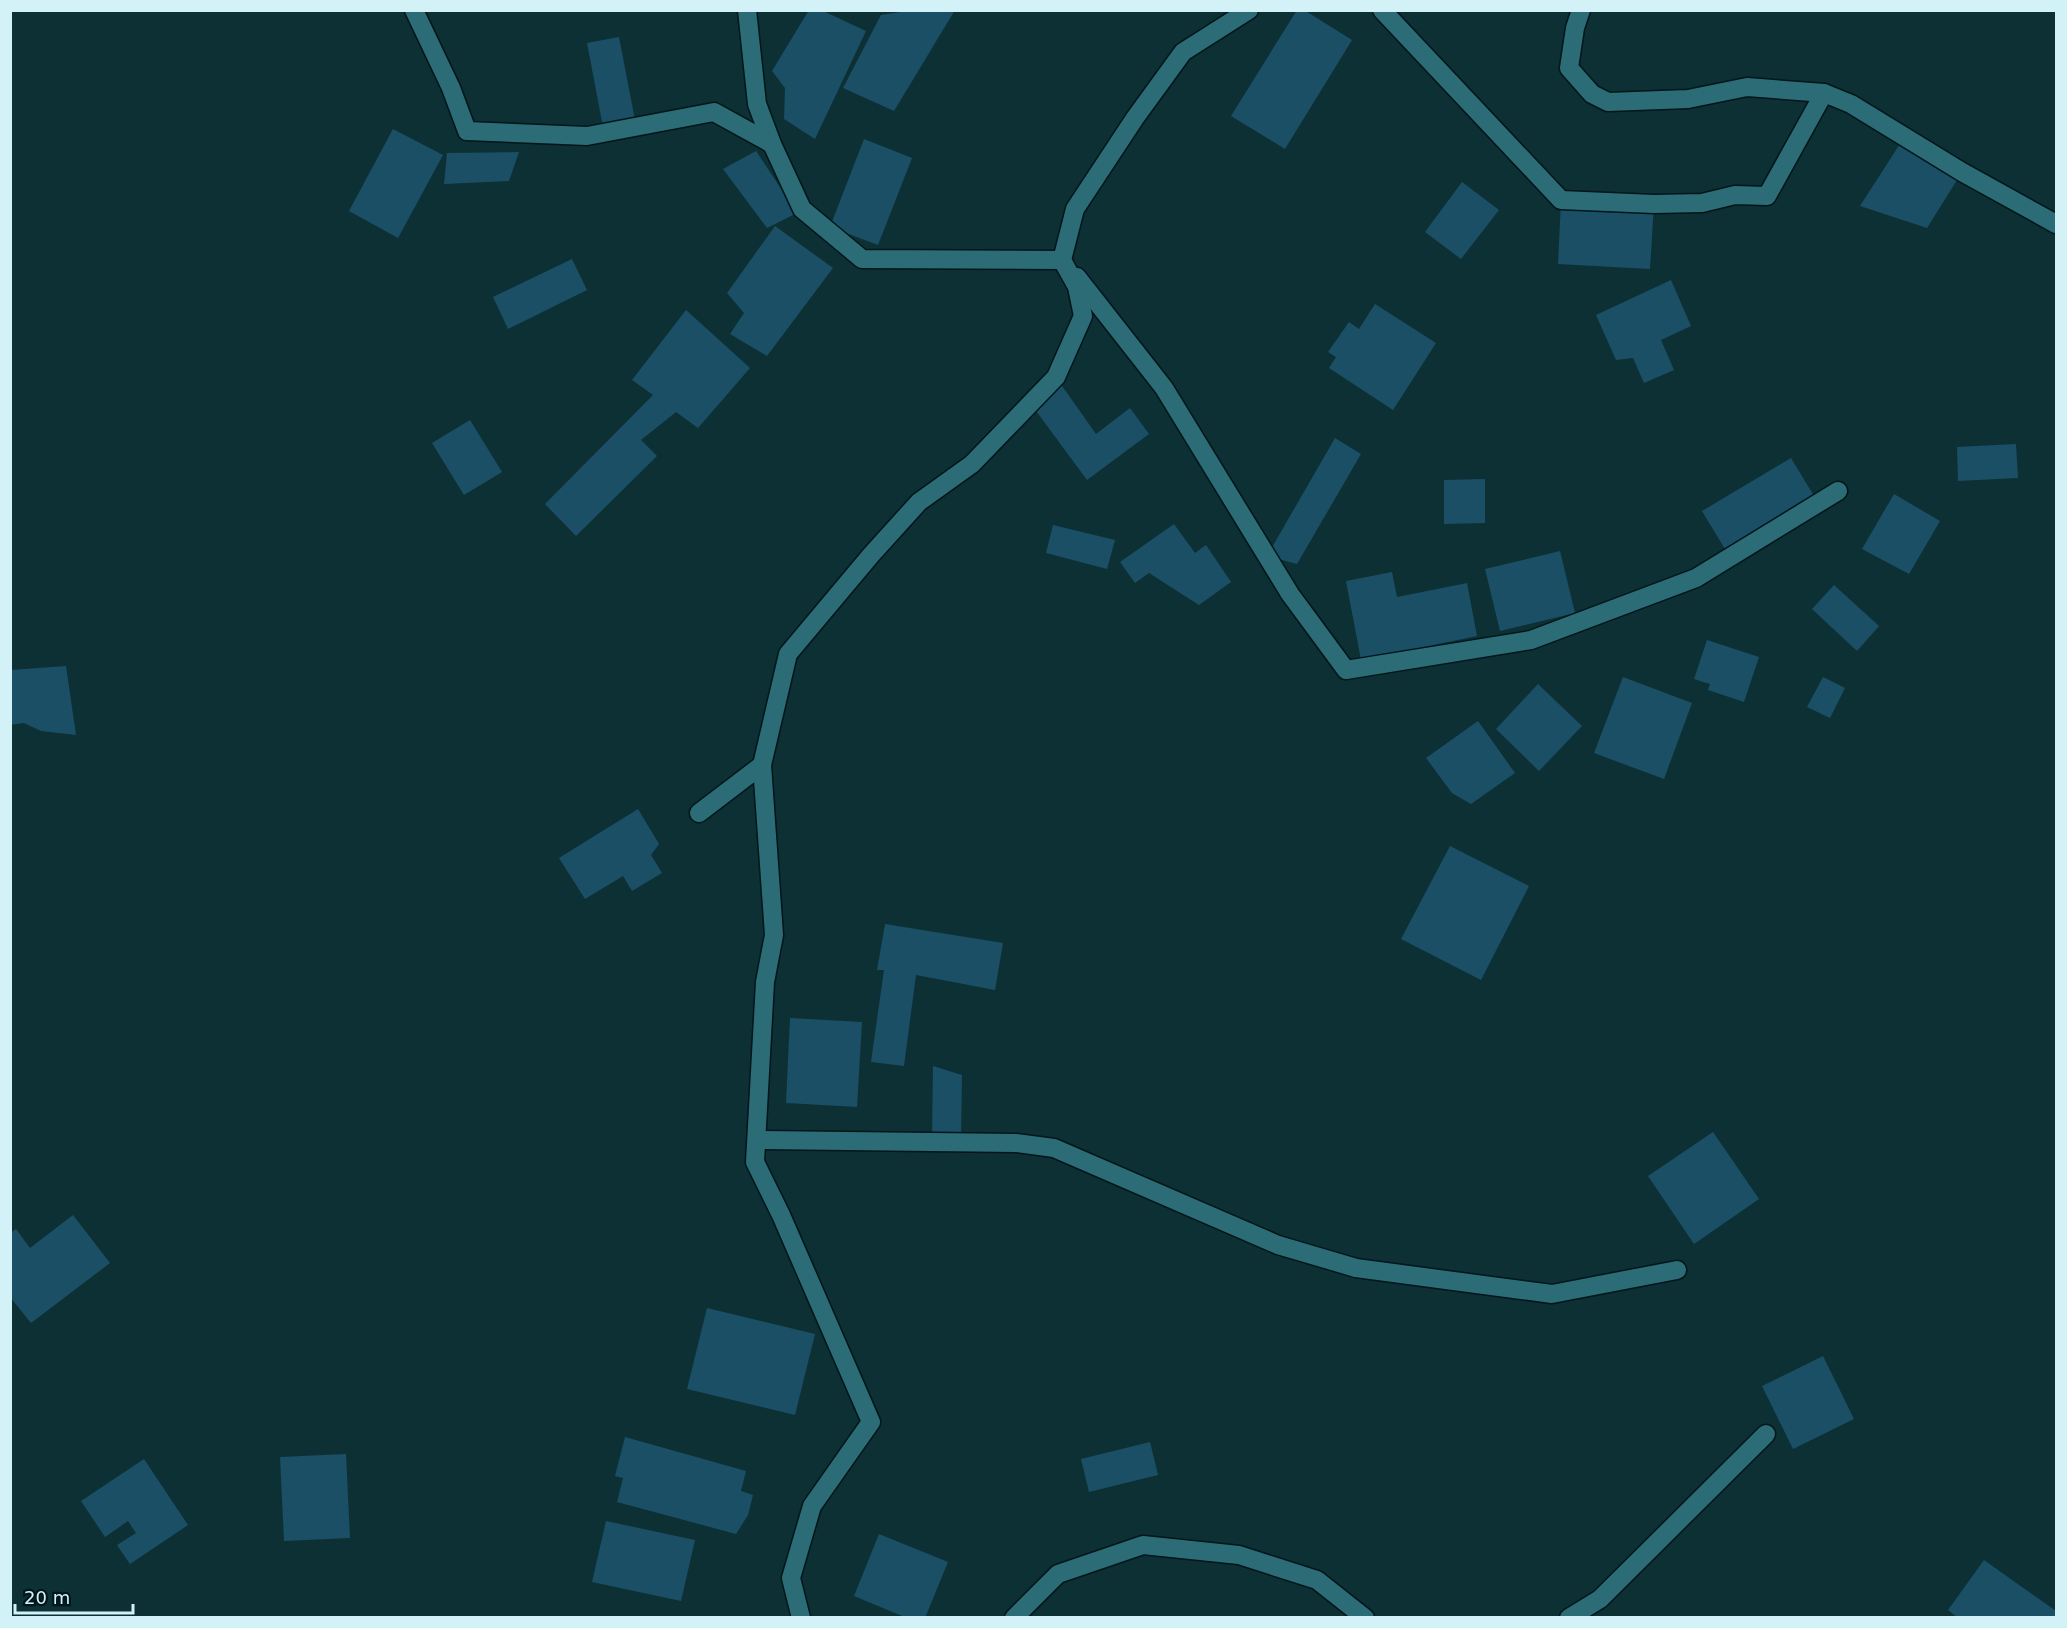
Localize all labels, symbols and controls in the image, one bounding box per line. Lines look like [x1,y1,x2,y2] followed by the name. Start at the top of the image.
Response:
[15,1577,134,1615] scale bar
[24,1587,70,1608] text: 20 m

